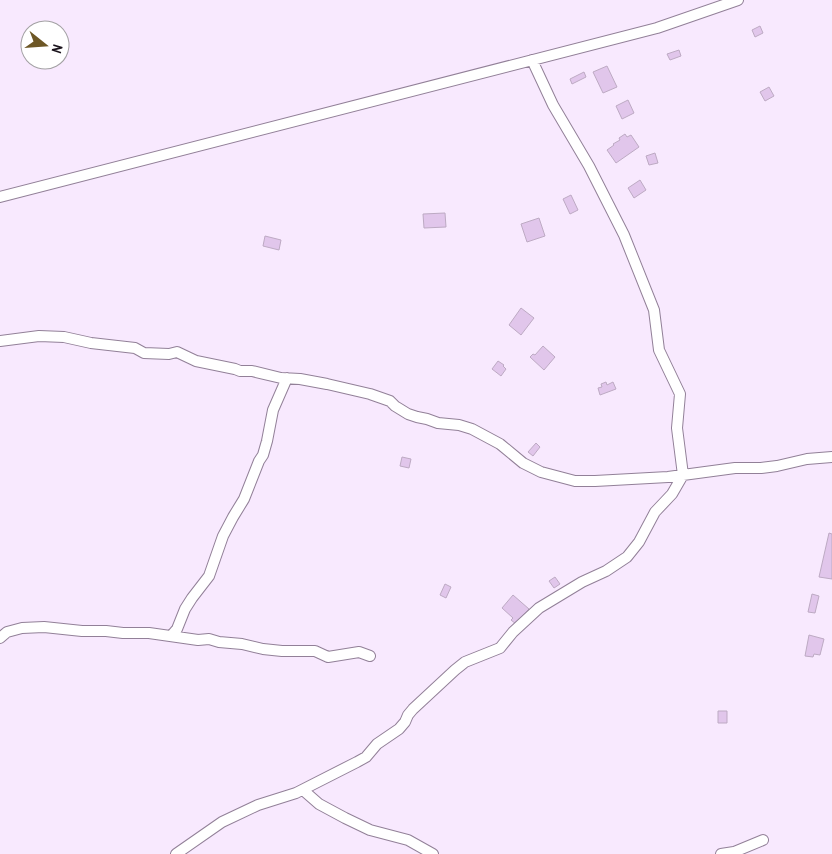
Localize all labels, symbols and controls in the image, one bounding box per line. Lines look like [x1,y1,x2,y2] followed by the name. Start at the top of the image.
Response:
[20,20,70,70] north arrow
[48,42,67,55] text: N

